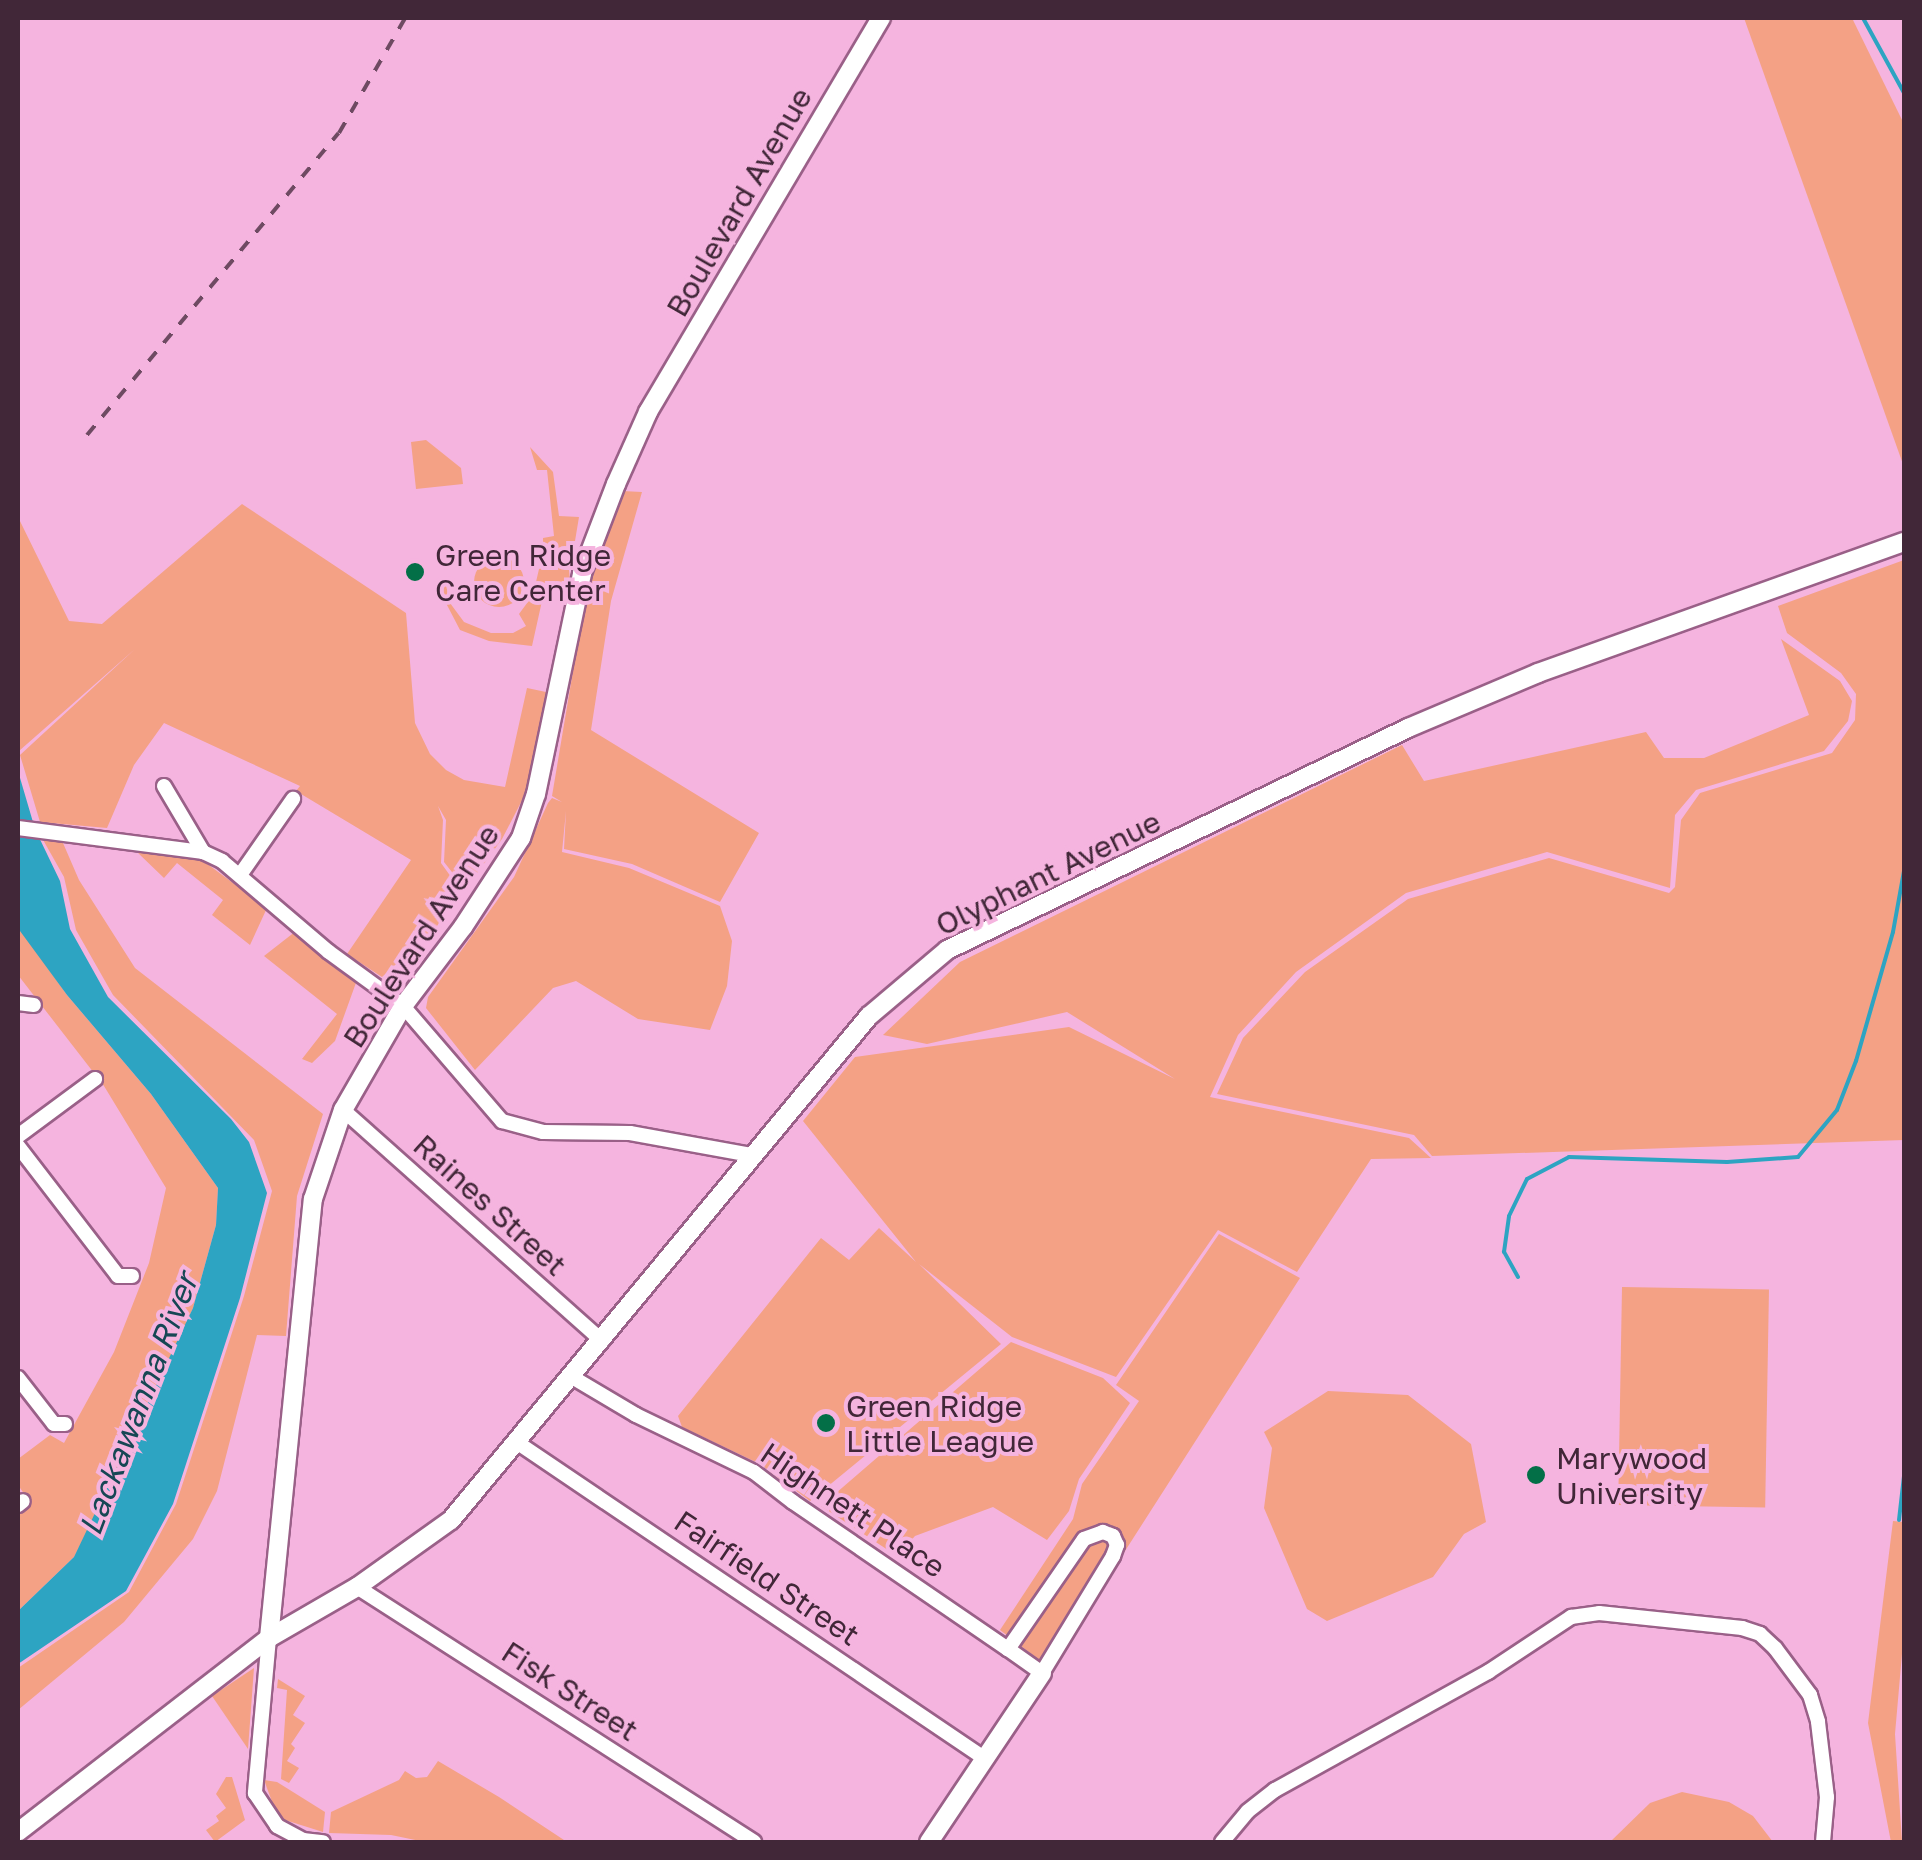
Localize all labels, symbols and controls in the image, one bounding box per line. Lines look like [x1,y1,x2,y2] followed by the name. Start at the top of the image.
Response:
[659,81,819,323] street label: Boulevard Avenue
[435,537,611,608] place label: Green Ridge Care Center
[404,561,426,583] marker: Green Ridge Care Center
[930,803,1166,943] street label: Olyphant Avenue
[336,818,506,1054] street label: Boulevard Avenue
[406,1127,574,1283] street label: Raines Street
[70,1268,206,1540] water label: Lackawanna River
[846,1388,1034,1458] place label: Green Ridge Little League
[815,1412,837,1434] marker: Green Ridge Little League
[754,1435,952,1585] street label: Highnett Place
[1556,1440,1707,1510] place label: Marywood University
[1525,1464,1547,1486] marker: Marywood University
[668,1503,866,1653] street label: Fairfield Street
[495,1634,645,1748] street label: Fisk Street

